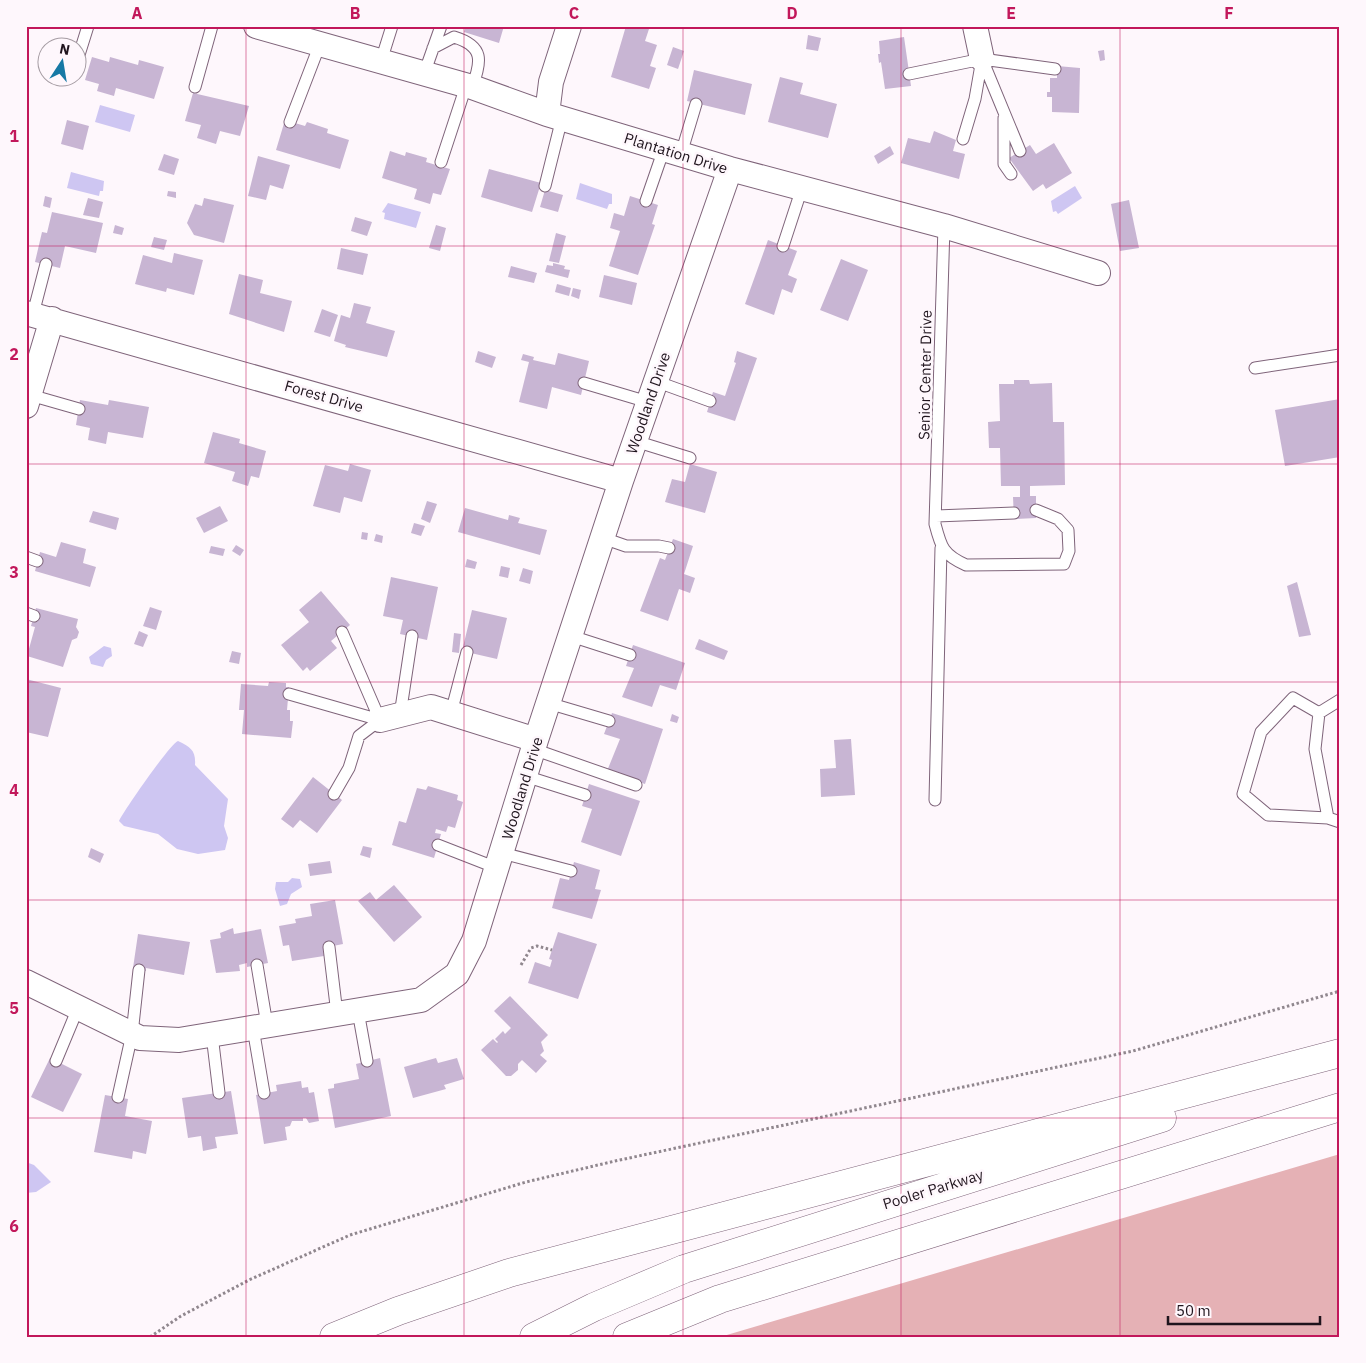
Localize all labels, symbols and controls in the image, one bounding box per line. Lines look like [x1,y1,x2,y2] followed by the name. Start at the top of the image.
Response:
[132,3,143,23] text: A
[350,3,361,23] text: B
[569,3,579,23] text: C
[786,3,798,23] text: D
[1006,3,1016,23] text: E
[1224,3,1234,23] text: F
[38,38,88,88] north arrow
[58,39,72,59] text: N
[9,126,19,146] text: 1
[622,128,730,178] street label: Plantation Drive
[914,310,936,440] street label: Senior Center Drive
[9,344,19,364] text: 2
[622,350,674,456] street label: Woodland Drive
[282,376,366,416] street label: Forest Drive
[9,562,19,582] text: 3
[497,734,547,842] street label: Woodland Drive
[9,780,19,800] text: 4
[9,998,19,1018] text: 5
[880,1165,986,1213] street label: Pooler Parkway
[9,1216,19,1236] text: 6
[1168,1293,1321,1325] scale bar
[1176,1301,1211,1320] text: 50 m

